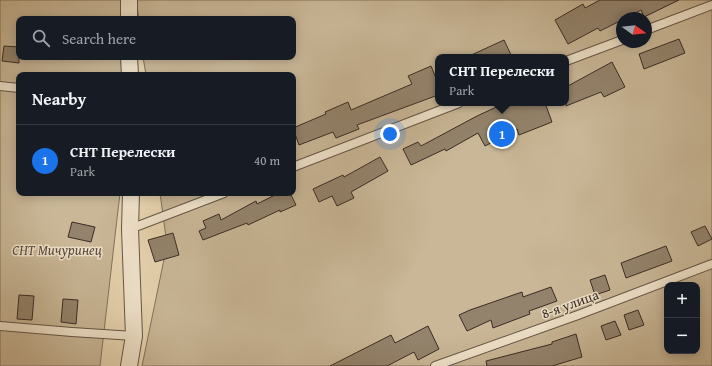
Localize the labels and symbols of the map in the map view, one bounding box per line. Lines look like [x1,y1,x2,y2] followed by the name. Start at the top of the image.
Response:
[616,12,652,48] north arrow
[489,119,515,149] pin: 1
[380,124,400,144] your location
[12,240,102,260] park label: СНТ Мичуринец
[539,284,602,324] street label: 8-я улица

